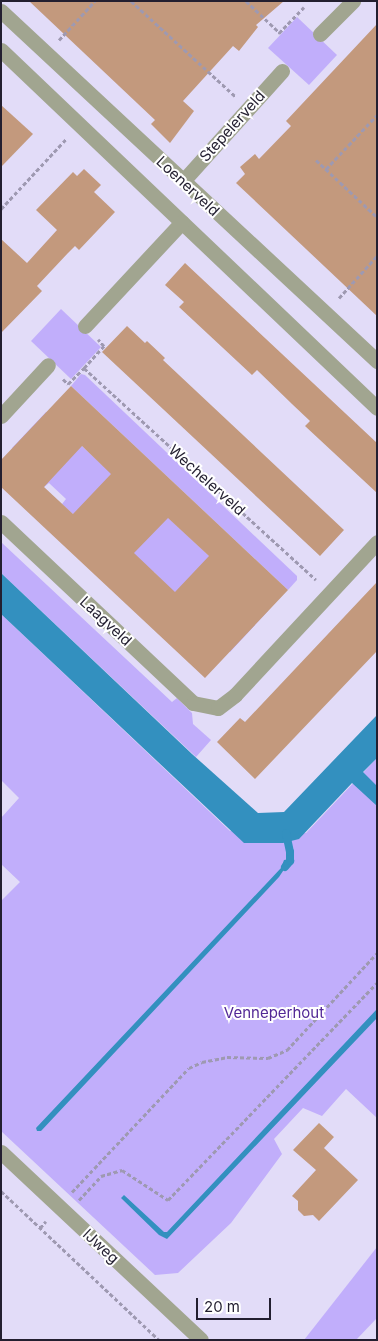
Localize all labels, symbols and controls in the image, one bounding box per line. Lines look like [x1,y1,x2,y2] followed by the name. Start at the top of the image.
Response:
[196,87,268,165] street label: Stepelerveld
[153,152,223,220] street label: Loenerveld
[165,441,249,519] street label: Wechelerveld
[76,593,136,649] street label: Laagveld
[224,1004,324,1022] park label: Venneperhout
[79,1225,123,1267] street label: IJweg
[198,1288,273,1320] scale bar
[204,1297,240,1316] text: 20 m

